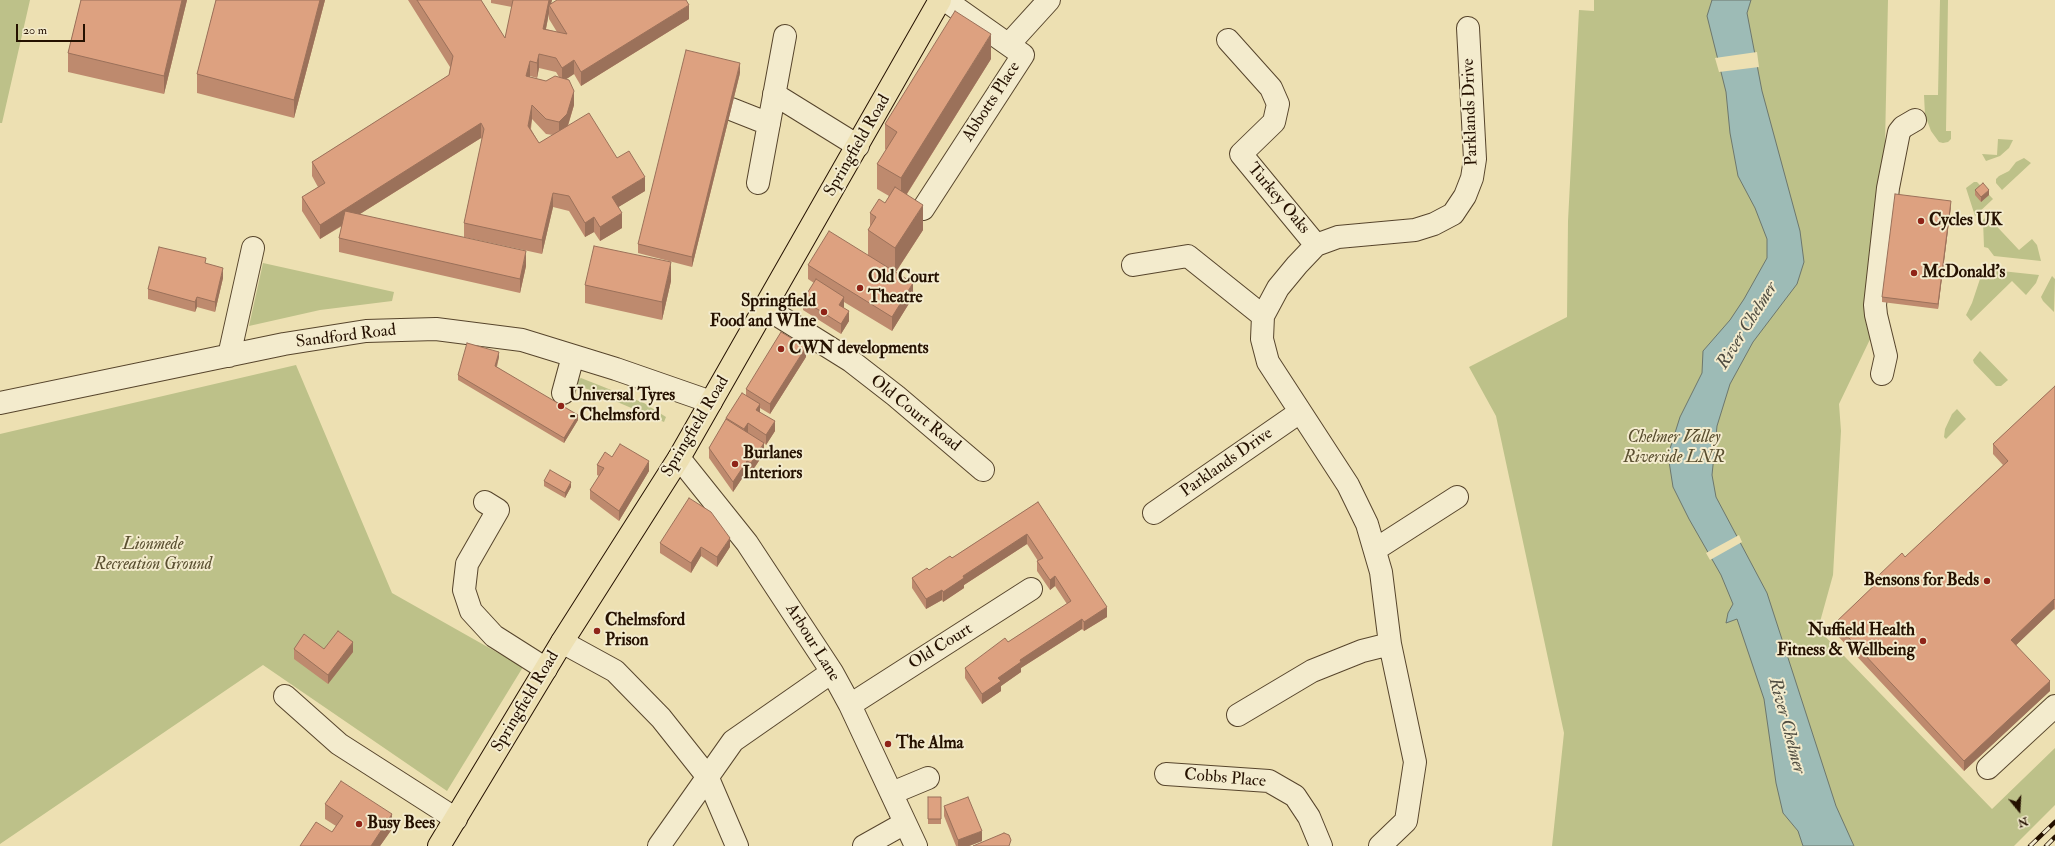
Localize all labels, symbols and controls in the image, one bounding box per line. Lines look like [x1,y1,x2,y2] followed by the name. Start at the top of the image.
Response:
[18,16,87,42] scale bar
[23,23,47,38] text: 20 m
[959,58,1025,146] street label: Abbotts Place
[1459,58,1483,166] street label: Parklands Drive
[821,91,895,201] street label: Springfield Road
[1242,159,1314,239] street label: Turkey Oaks
[1929,211,2002,231] place label: Cycles UK
[1916,216,1926,226] marker: Cycles UK
[1922,263,2005,283] place label: McDonald's
[868,268,939,308] place label: Old Court Theatre
[1909,268,1919,278] marker: McDonald's
[1713,279,1783,373] water label: River Chelmer
[855,283,865,293] marker: Old Court Theatre
[710,292,816,332] place label: Springfield Food and WIne
[819,307,829,317] marker: Springfield Food and WIne
[295,321,397,353] street label: Sandford Road
[789,339,929,359] place label: CWN developments
[776,344,786,354] marker: CWN developments
[866,371,964,457] street label: Old Court Road
[658,373,734,481] street label: Springfield Road
[569,386,675,426] place label: Universal Tyres - Chelmsford
[556,401,566,411] marker: Universal Tyres - Chelmsford
[1177,424,1277,502] street label: Parklands Drive
[1623,428,1725,468] park label: Chelmer Valley Riverside LNR
[743,444,802,484] place label: Burlanes Interiors
[730,459,740,469] marker: Burlanes Interiors
[94,535,212,575] park label: Lionmede Recreation Ground
[1864,571,1979,591] place label: Bensons for Beds
[1982,576,1992,586] marker: Bensons for Beds
[780,600,844,686] street label: Arbour Lane
[605,611,685,651] place label: Chelmsford Prison
[905,619,977,675] street label: Old Court
[1777,621,1915,661] place label: Nuffield Health Fitness & Wellbeing
[592,626,602,636] marker: Chelmsford Prison
[1918,636,1928,646] marker: Nuffield Health Fitness & Wellbeing
[488,648,564,756] street label: Springfield Road
[1763,676,1809,776] water label: River Chelmer
[896,734,964,754] place label: The Alma
[883,739,893,749] marker: The Alma
[1183,765,1267,793] street label: Cobbs Place
[1999,790,2039,830] north arrow
[367,814,435,834] place label: Busy Bees
[2016,814,2030,830] text: N
[354,819,364,829] marker: Busy Bees

